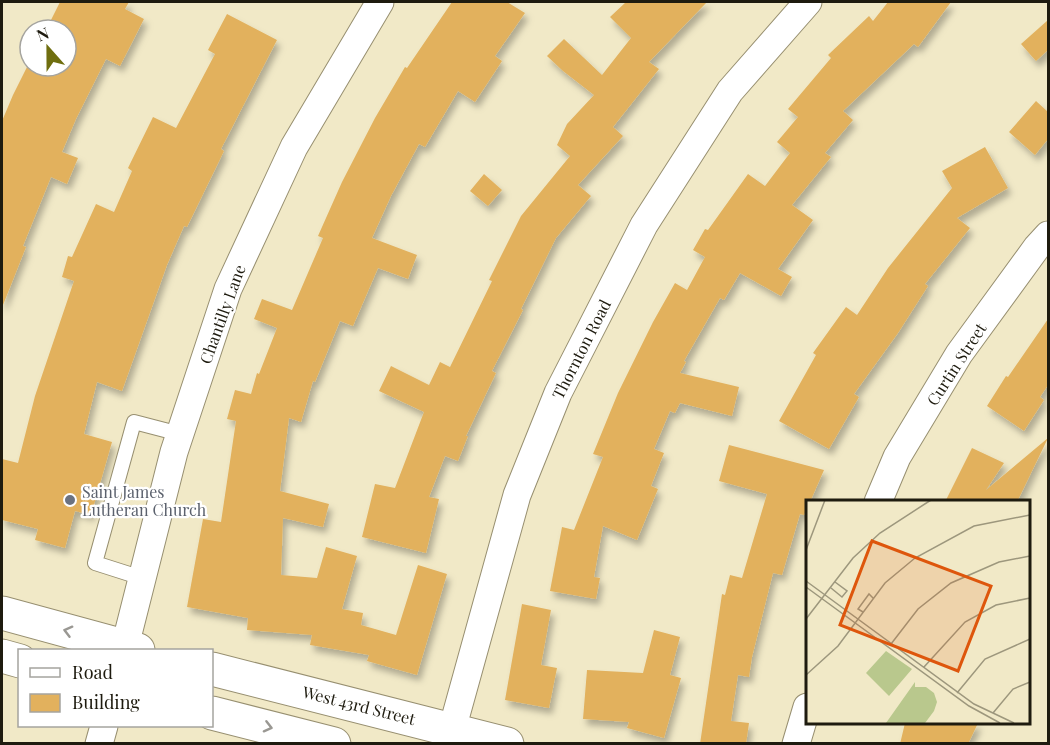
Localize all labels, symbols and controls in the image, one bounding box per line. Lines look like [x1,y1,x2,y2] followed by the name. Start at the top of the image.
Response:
[18,18,78,78] north arrow
[33,21,52,45] text: N
[194,261,250,367] street label: Chantilly Lane
[547,296,615,402] street label: Thornton Road
[922,318,991,409] street label: Curtin Street
[82,481,207,520] place label: Saint James Lutheran Church
[63,493,77,507] marker: Saint James Lutheran Church
[806,500,1029,724] inset map
[63,626,73,639] one-way arrow
[18,649,213,727] legend
[72,660,113,684] text: Road
[299,681,418,729] street label: West 43rd Street
[72,690,140,714] text: Building
[263,720,273,733] one-way arrow

